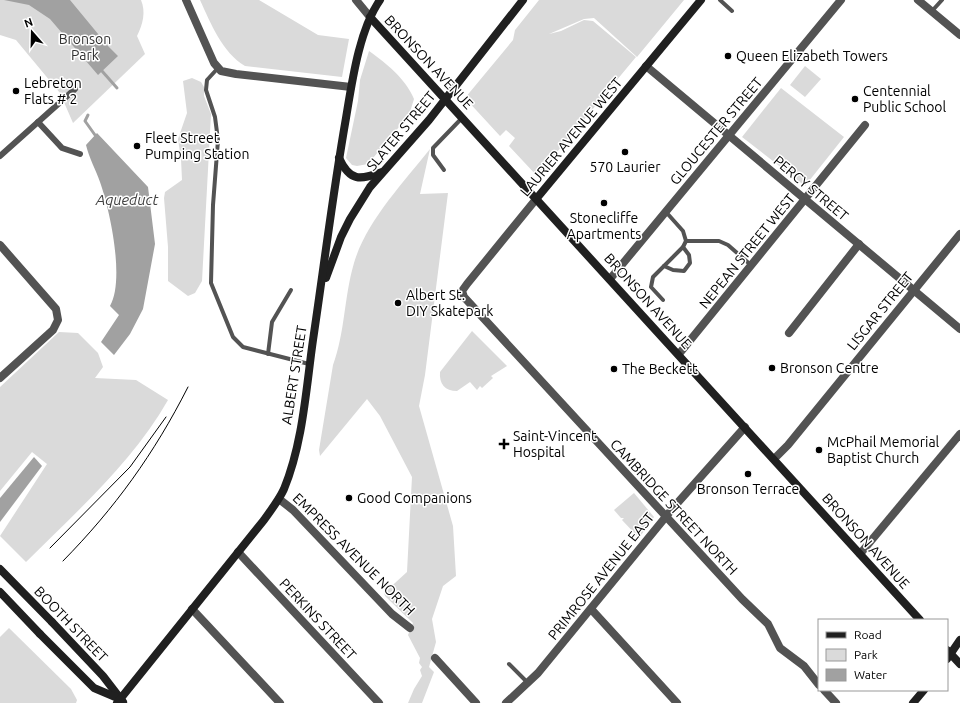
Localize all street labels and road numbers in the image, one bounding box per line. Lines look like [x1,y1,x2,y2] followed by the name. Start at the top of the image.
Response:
[381,12,477,112] street label: BRONSON AVENUE
[517,74,625,200] street label: LAURIER AVENUE WEST
[666,74,766,188] street label: GLOUCESTER STREET
[363,88,439,174] street label: SLATER STREET
[770,152,852,224] street label: PERCY STREET
[696,190,798,312] street label: NEPEAN STREET WEST
[601,250,695,352] street label: BRONSON AVENUE
[844,269,916,353] street label: LISGAR STREET
[278,324,310,426] street label: ALBERT STREET
[607,436,741,578] street label: CAMBRIDGE STREET NORTH
[290,490,418,618] street label: EMPRESS AVENUE NORTH
[819,490,913,592] street label: BRONSON AVENUE
[545,509,657,643] street label: PRIMROSE AVENUE EAST
[276,575,360,663] street label: PERKINS STREET
[31,583,111,665] street label: BOOTH STREET

